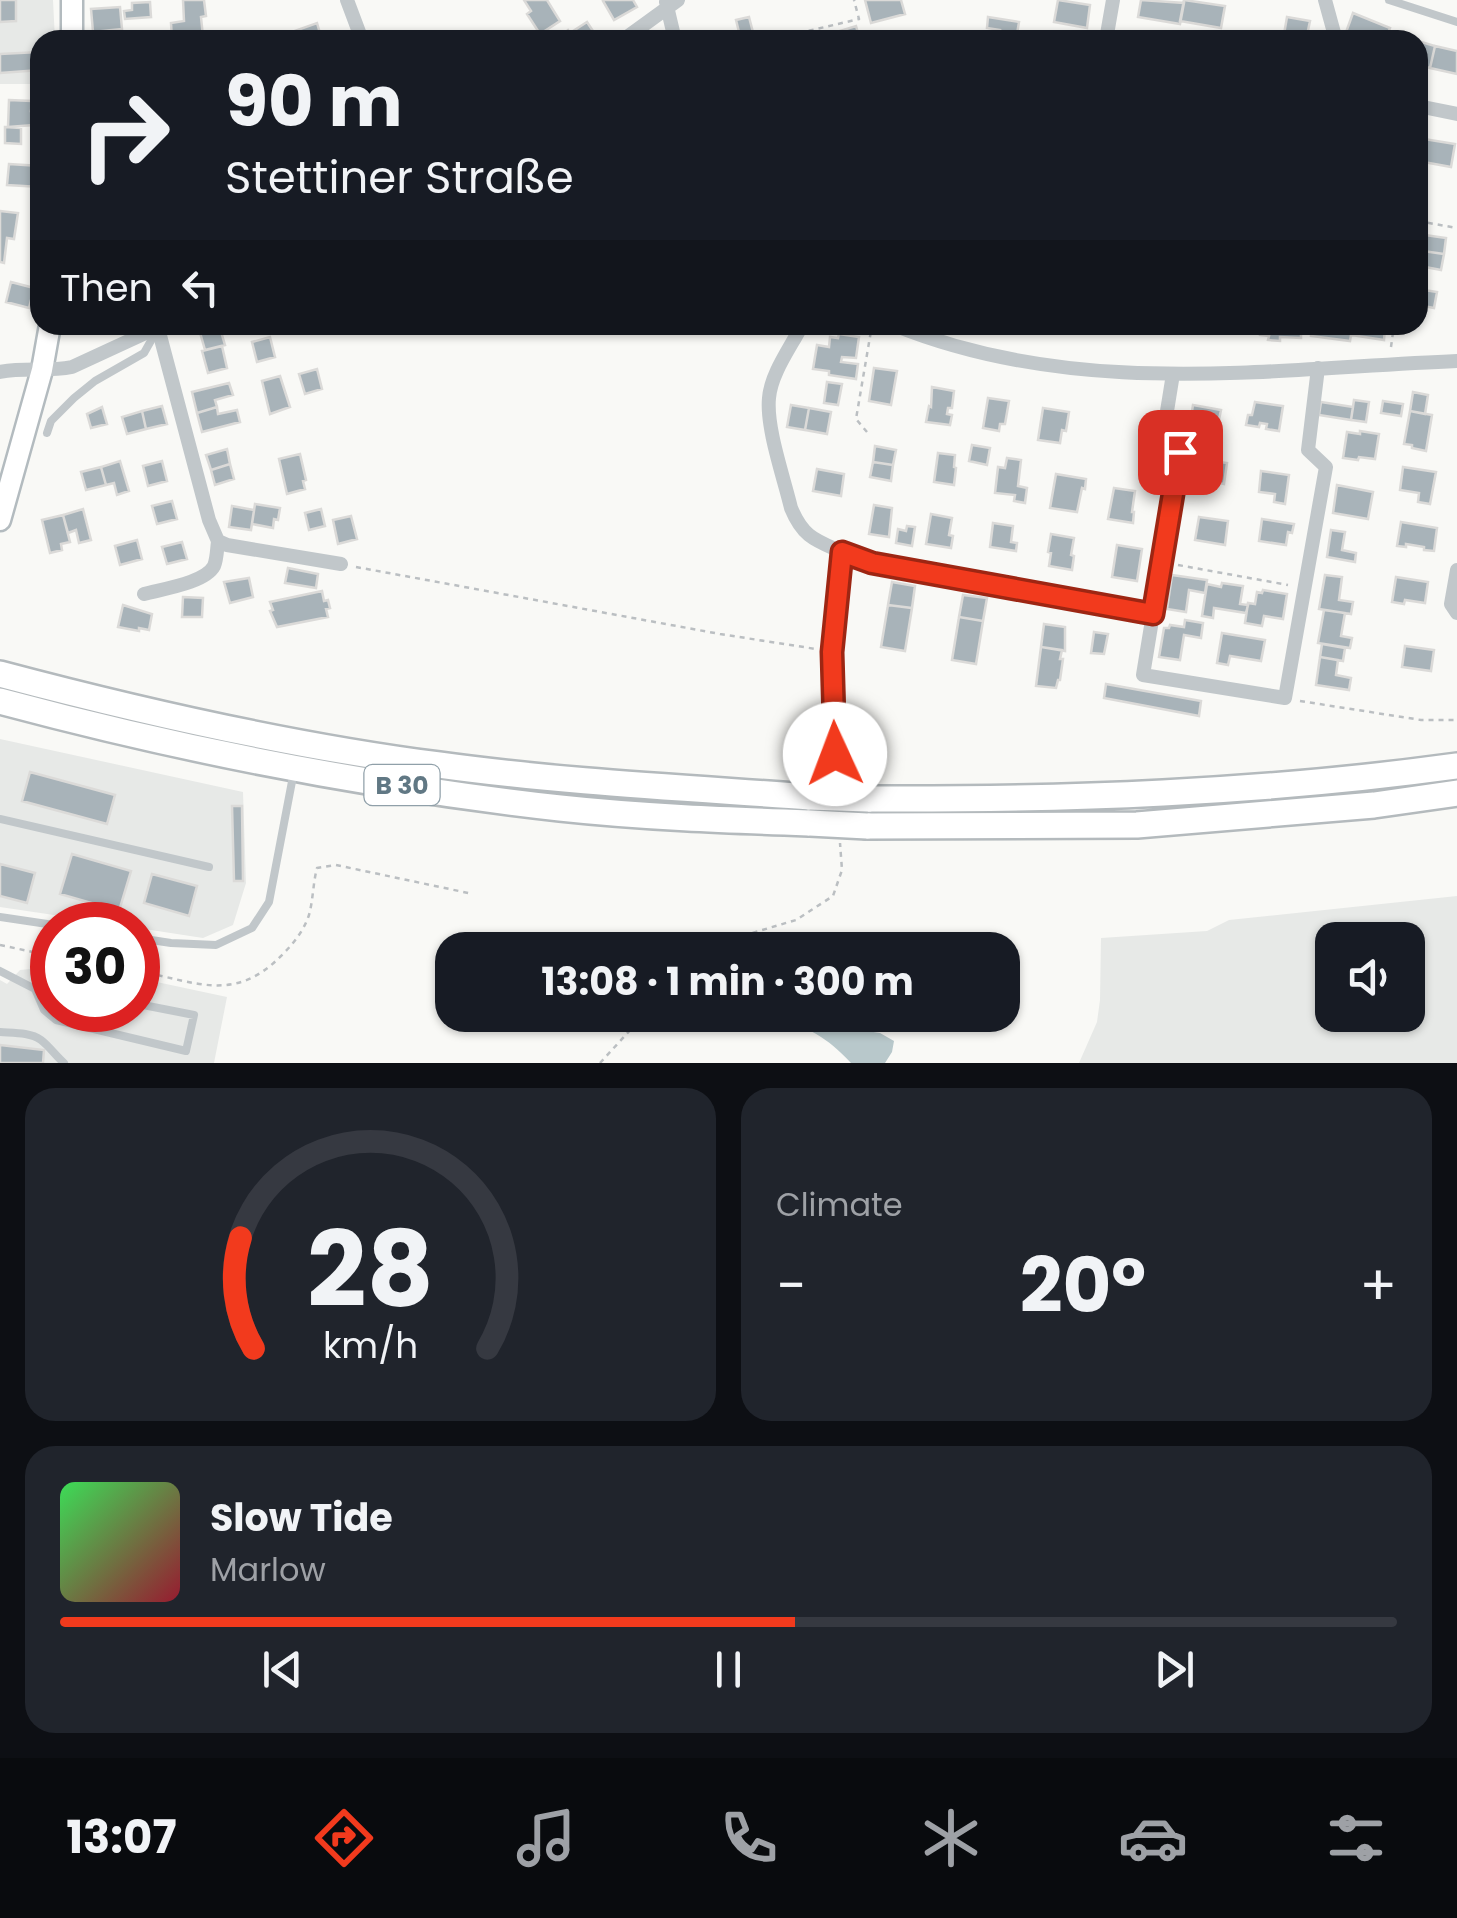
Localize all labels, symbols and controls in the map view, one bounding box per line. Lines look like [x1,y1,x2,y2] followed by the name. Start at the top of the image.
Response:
[225,52,403,151] text: 90 m
[60,70,190,200] icon: right
[225,146,574,209] text: Stettiner Straße
[173,260,228,315] icon: left
[60,261,153,314] text: Then
[1138,410,1223,495] pin
[1153,425,1208,480] icon: arrive
[783,702,887,806] position arrow
[364,765,440,805] road number: B 30
[30,902,160,1032] speed limit sign: 30
[1315,922,1425,1032] map controls
[1315,922,1425,1032] button: sound
[541,955,914,1008] text: 13:08 · 1 min · 300 m
[776,1182,903,1227] text: Climate
[307,1197,434,1342] text: 28
[1020,1233,1146,1338] text: 20°
[776,1247,806,1324] text: −
[1359,1247,1397,1324] text: +
[323,1320,418,1371] text: km/h
[210,1491,393,1544] text: Slow Tide
[210,1547,326,1592] text: Marlow
[255,1642,310,1697] icon: previous
[701,1642,756,1697] icon: pause
[1147,1642,1202,1697] icon: next
[309,1803,379,1873] icon: directions
[511,1803,581,1873] icon: music
[714,1803,784,1873] icon: phone
[916,1803,986,1873] icon: climate
[1118,1803,1188,1873] icon: car
[1321,1803,1391,1873] icon: filters
[66,1806,177,1869] text: 13:07

